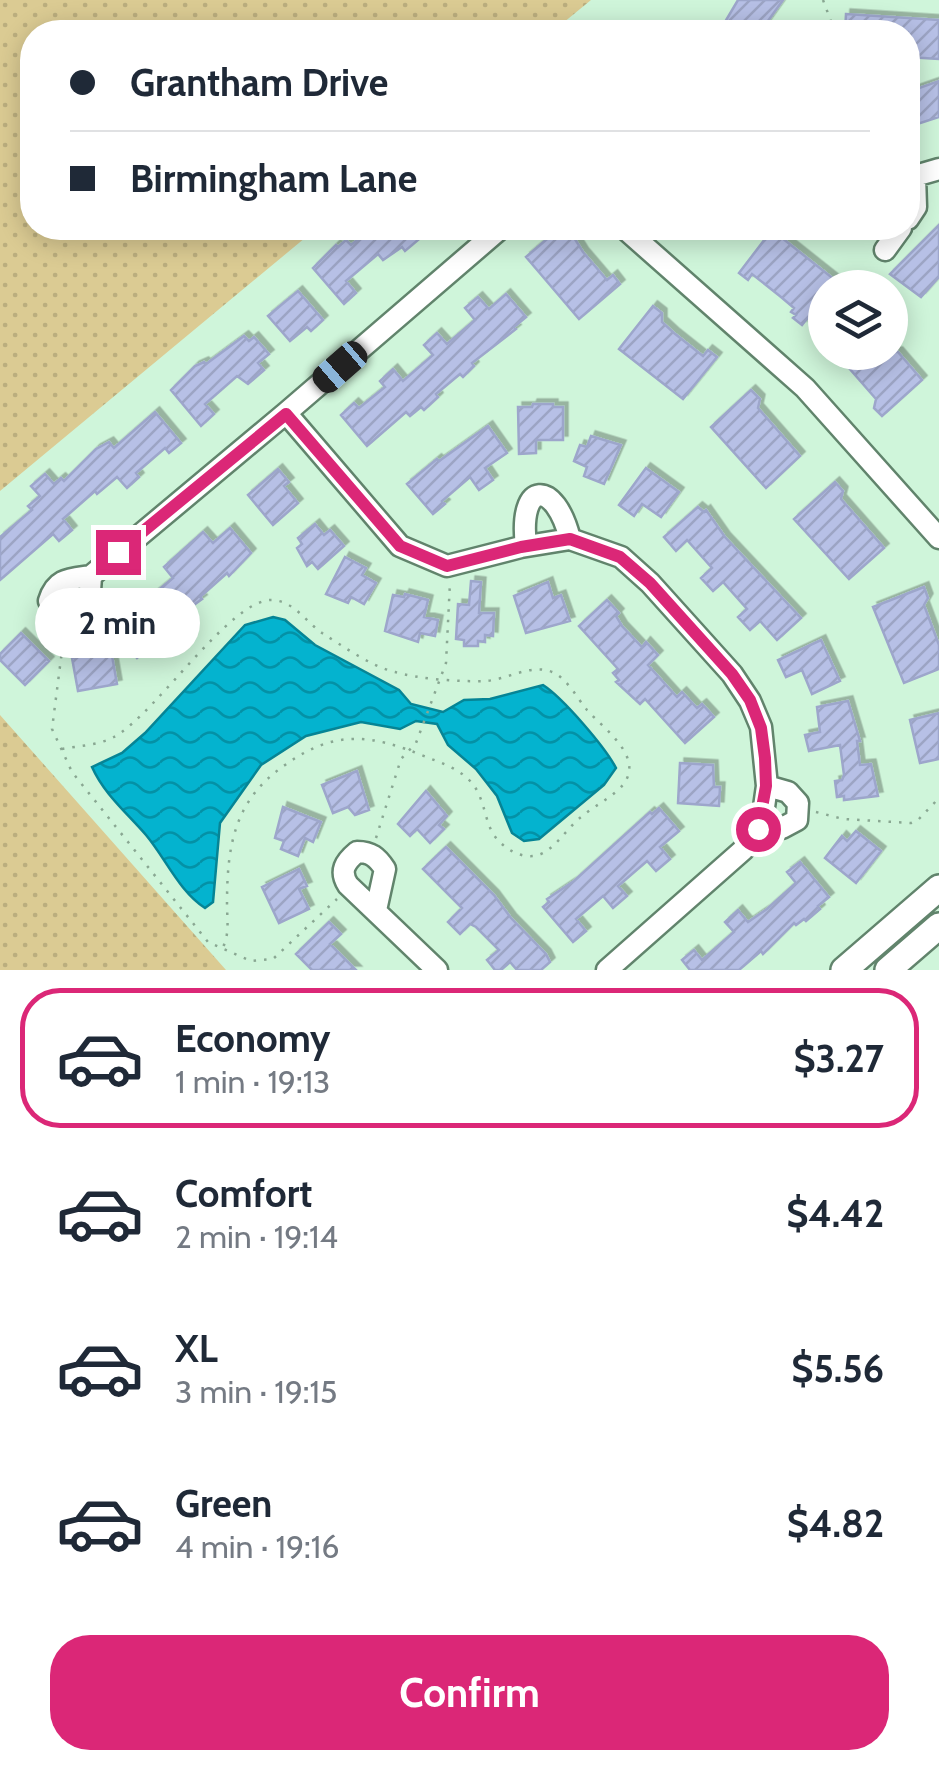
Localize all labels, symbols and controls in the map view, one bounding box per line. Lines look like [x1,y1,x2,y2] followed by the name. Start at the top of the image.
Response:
[130,59,388,106] text: Grantham Drive
[130,155,417,202] text: Birmingham Lane
[808,270,908,370] map controls
[808,270,908,370] button: layers
[308,336,372,398] car
[96,530,141,575] route end
[36,587,200,657] callout: 2 min
[79,603,156,642] text: 2 min
[736,807,781,852] route start
[55,1013,145,1103] icon: car
[175,1015,330,1062] text: Economy
[794,1035,884,1082] text: $3.27
[175,1062,330,1101] text: 1 min · 19:13
[55,1168,145,1258] icon: car
[175,1170,312,1217] text: Comfort
[786,1190,884,1237] text: $4.42
[175,1217,338,1256] text: 2 min · 19:14
[55,1323,145,1413] icon: car
[175,1325,218,1372] text: XL
[791,1345,884,1392] text: $5.56
[175,1372,337,1411] text: 3 min · 19:15
[55,1478,145,1568] icon: car
[175,1480,272,1527] text: Green
[787,1500,884,1547] text: $4.82
[175,1527,339,1566] text: 4 min · 19:16
[50,1635,889,1750] button: Confirm

